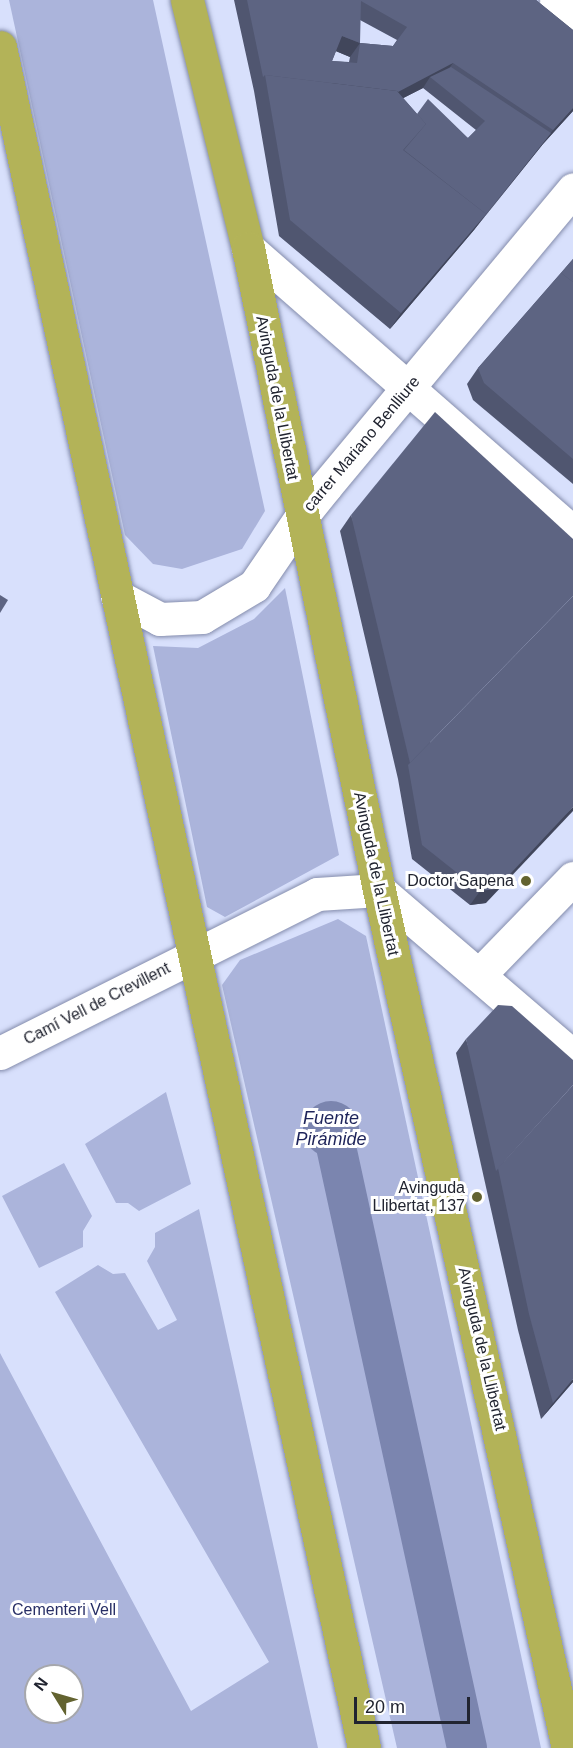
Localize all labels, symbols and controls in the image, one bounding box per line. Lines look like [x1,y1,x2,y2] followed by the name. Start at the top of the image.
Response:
[252,314,302,482] street label: Avinguda de la Llibertat
[300,372,424,516] street label: carrer Mariano Benlliure
[349,790,403,958] street label: Avinguda de la Llibertat
[407,871,514,891] place label: Doctor Sapena
[519,874,533,888] marker: Doctor Sapena
[21,959,173,1049] street label: Camí Vell de Crevillent
[295,1108,367,1150] water label: Fuente Pirámide
[372,1178,465,1216] place label: Avinguda Llibertat, 137
[470,1190,484,1204] marker: Avinguda Llibertat, 137
[454,1266,510,1432] street label: Avinguda de la Llibertat
[12,1600,116,1620] park label: Cementeri Vell
[24,1664,84,1724] north arrow
[31,1674,51,1694] text: N
[357,1685,472,1723] scale bar
[365,1697,405,1717] text: 20 m

